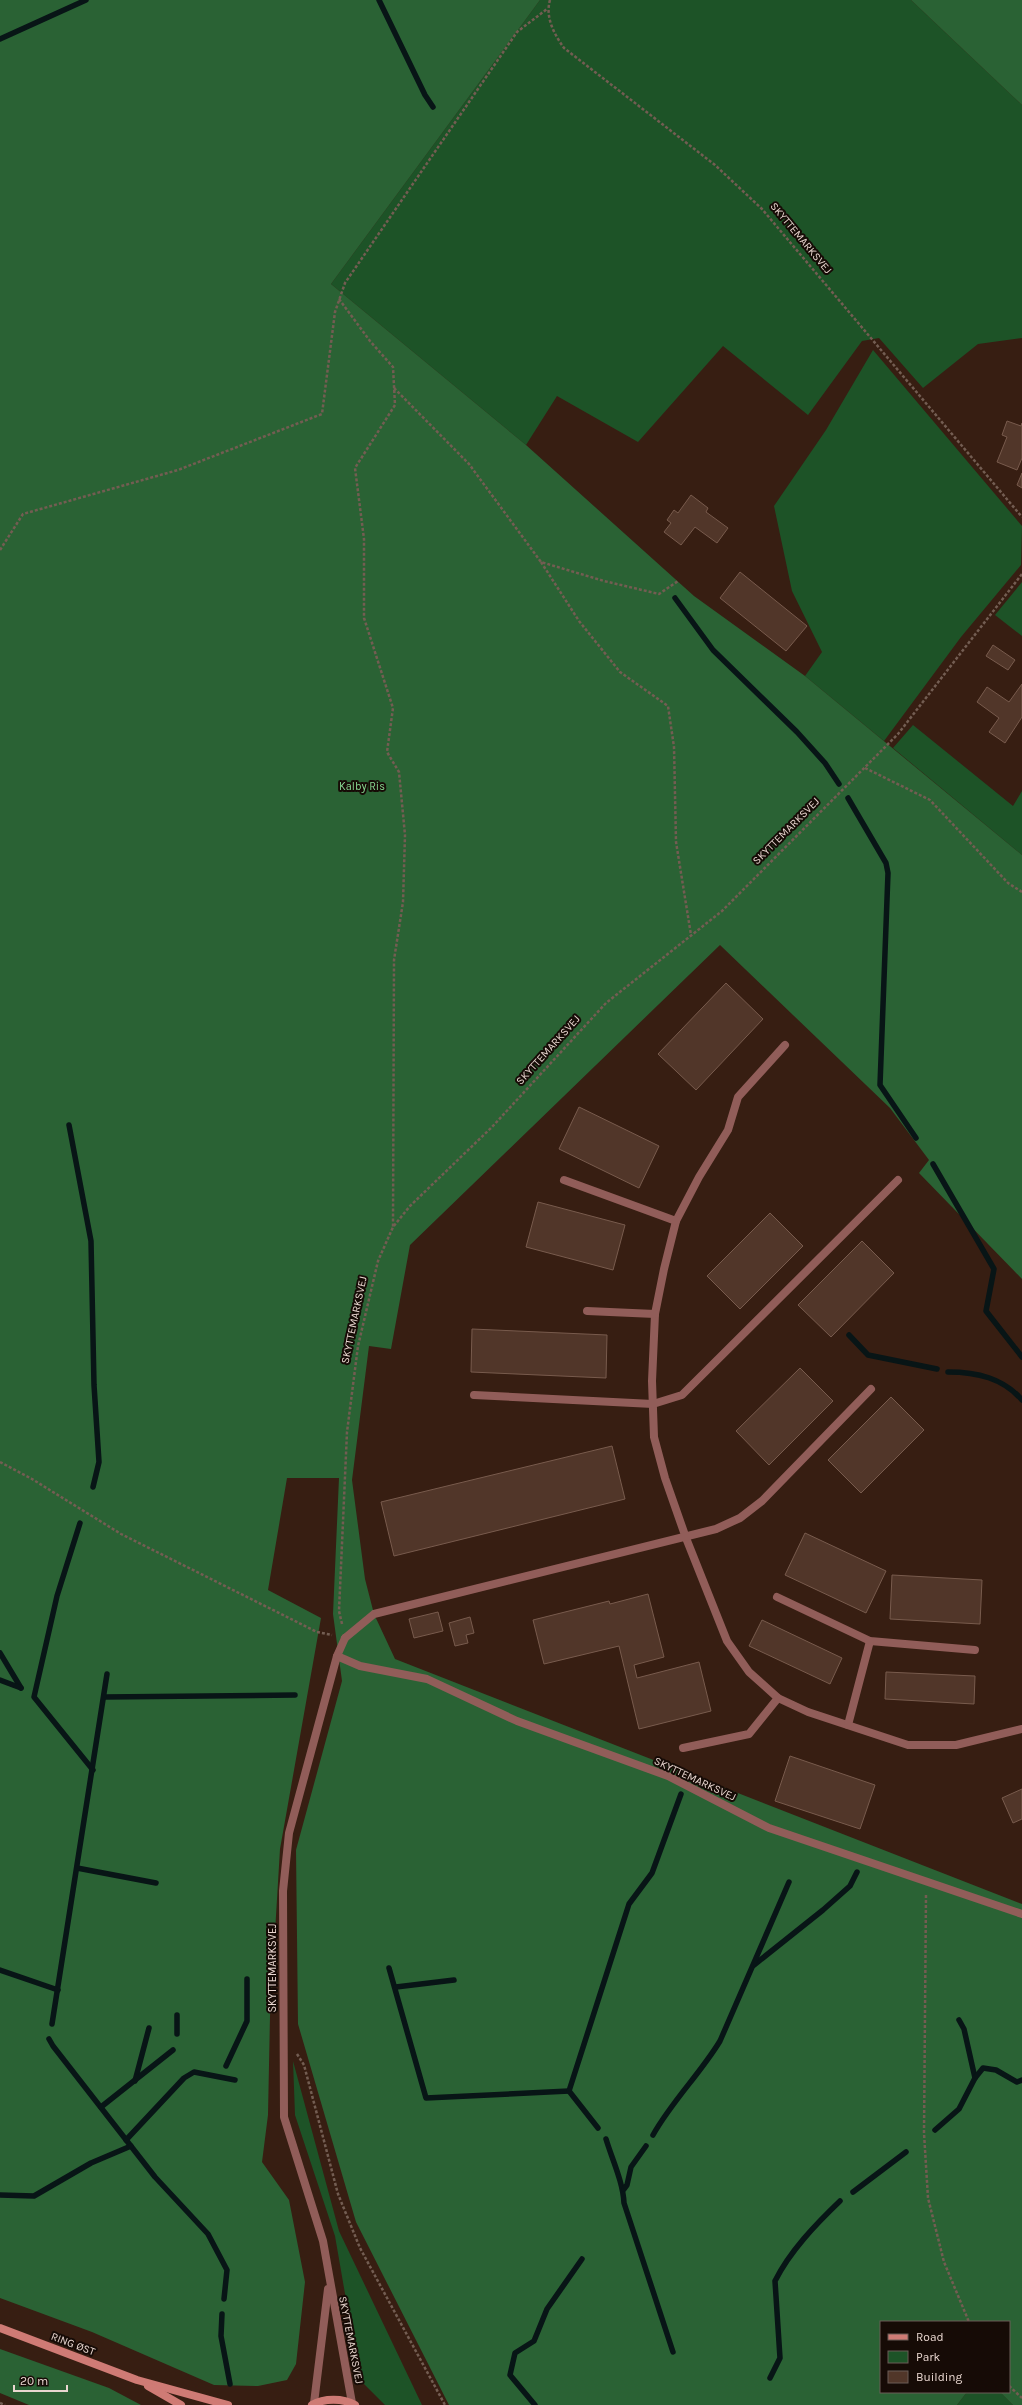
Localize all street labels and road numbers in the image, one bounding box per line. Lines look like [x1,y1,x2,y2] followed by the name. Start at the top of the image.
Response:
[767,200,835,276] street label: SKYTTEMARKSVEJ
[750,795,822,867] street label: SKYTTEMARKSVEJ
[513,1013,583,1087] street label: SKYTTEMARKSVEJ
[338,1275,370,1365] street label: SKYTTEMARKSVEJ
[652,1754,738,1804] street label: SKYTTEMARKSVEJ
[266,1923,279,2013] street label: SKYTTEMARKSVEJ
[336,2295,366,2385] street label: SKYTTEMARKSVEJ
[49,2330,97,2359] street label: RING ØST

